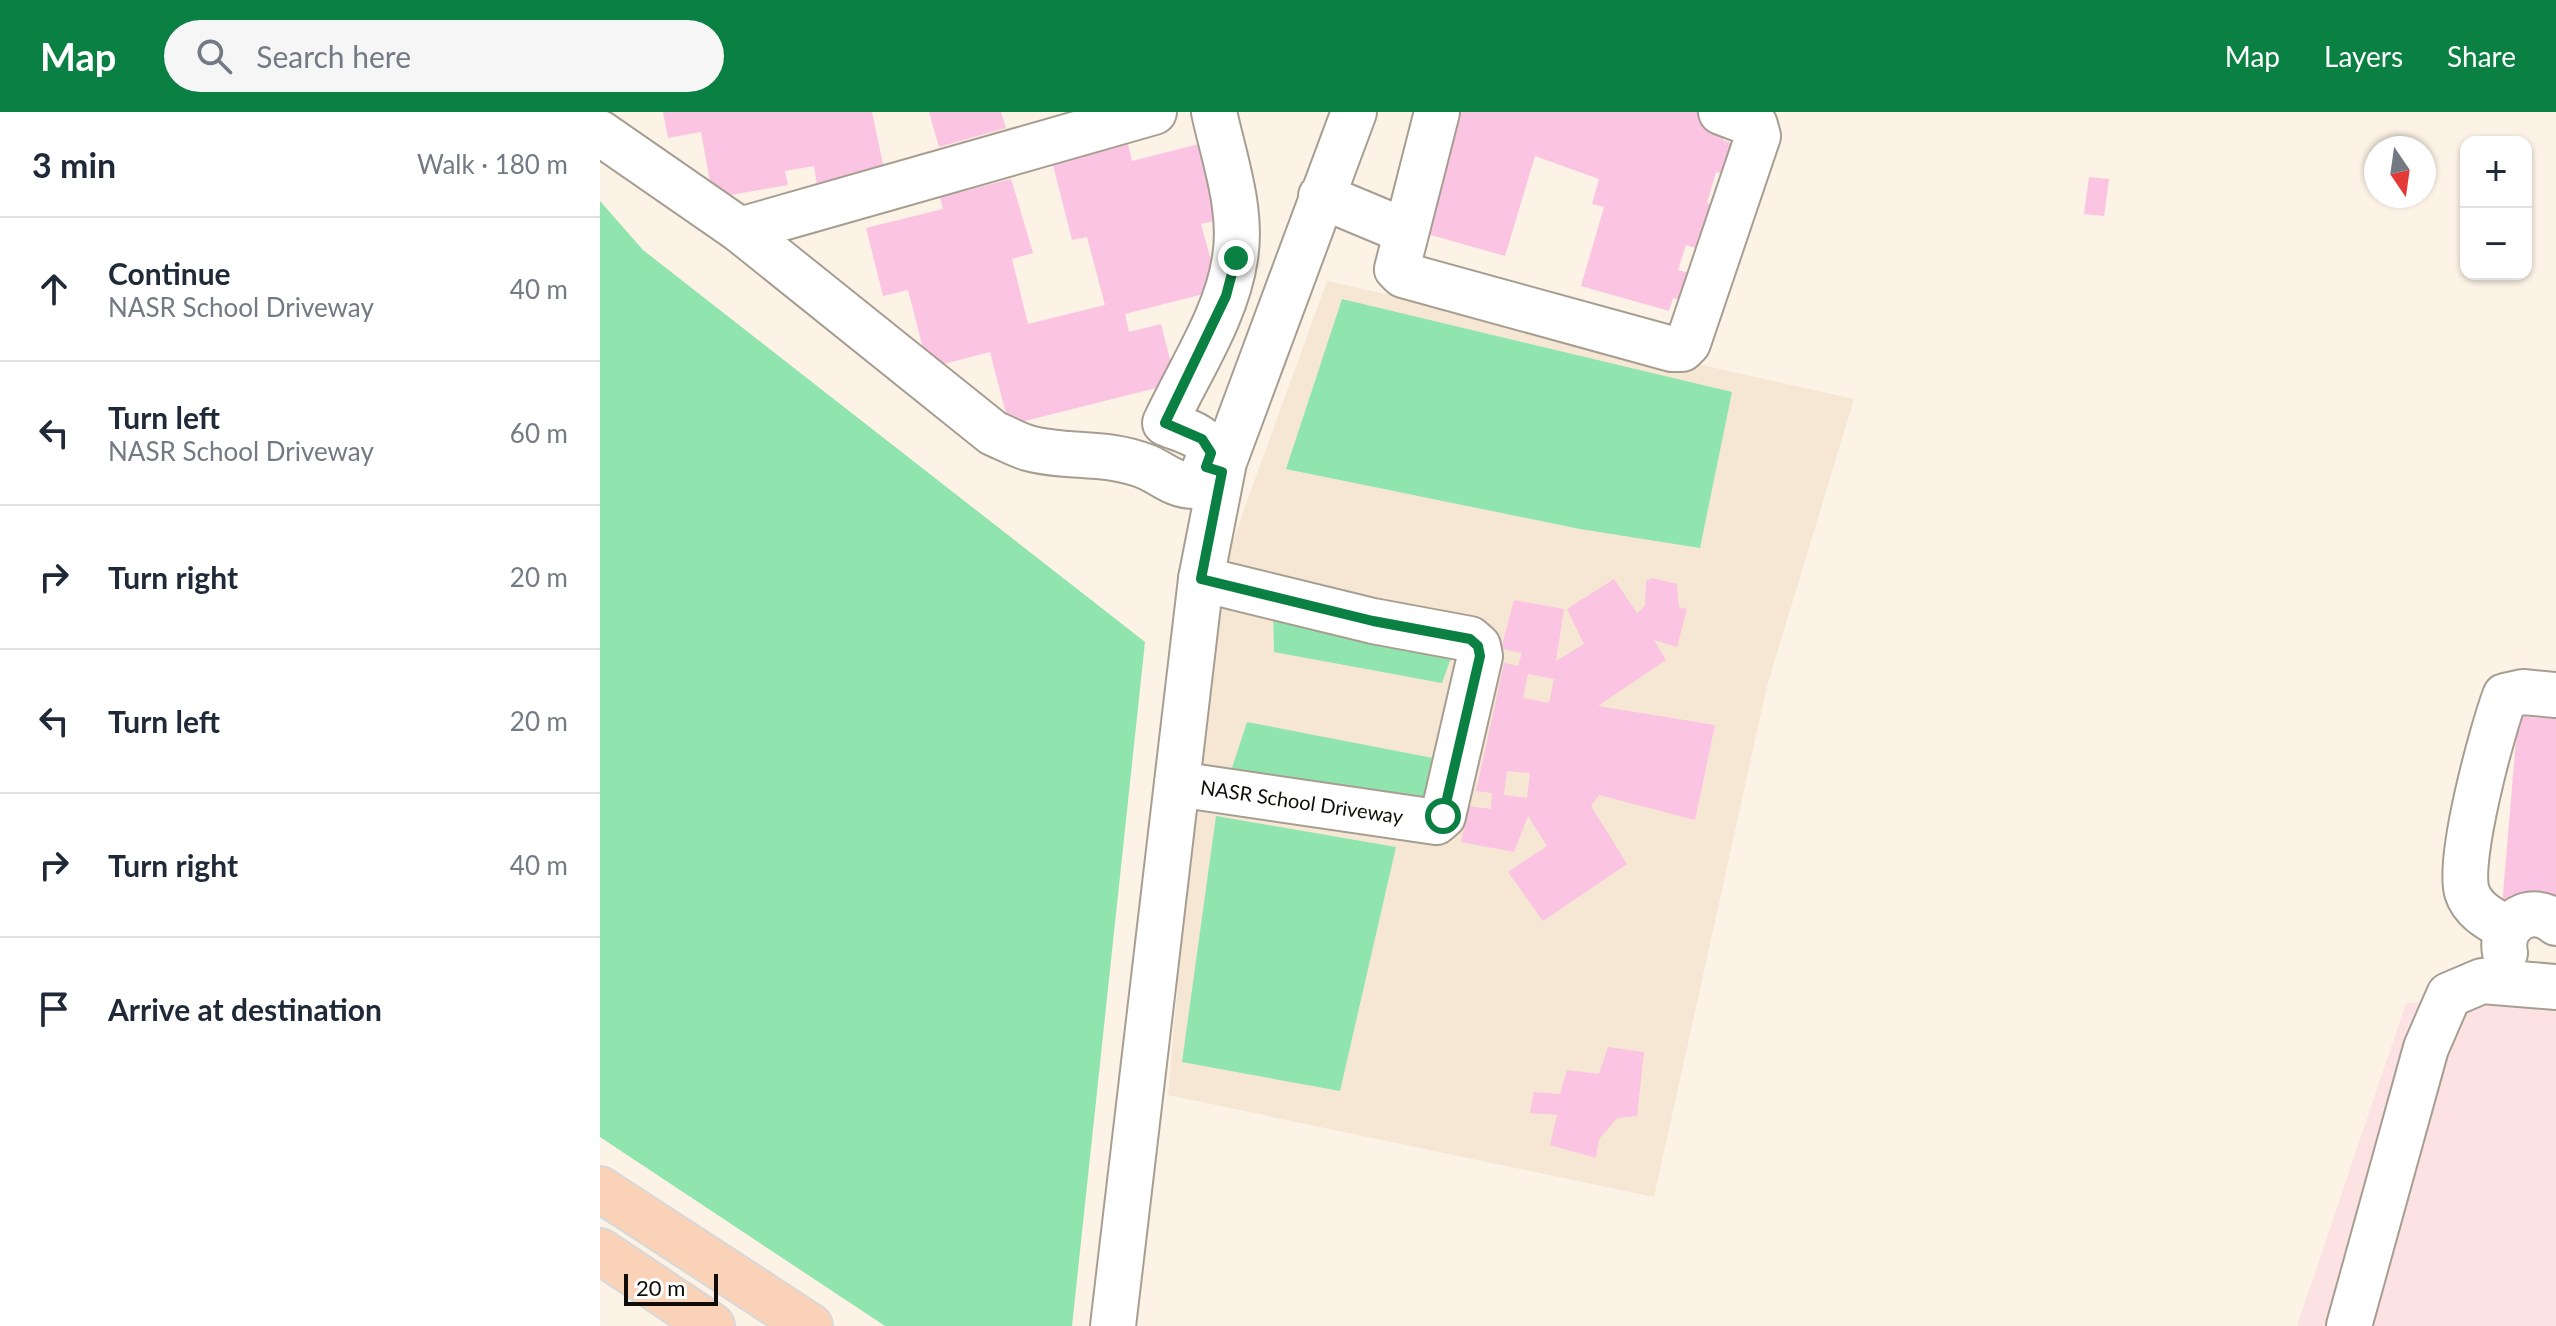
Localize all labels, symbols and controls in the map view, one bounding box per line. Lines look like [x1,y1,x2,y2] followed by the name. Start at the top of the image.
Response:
[164,20,724,92] search box
[40,33,116,79] text: Map
[192,34,236,78] icon: search
[256,38,411,74] text: Search here
[2225,39,2280,73] text: Map
[2324,39,2403,73] text: Layers
[2447,39,2516,73] text: Share
[2364,136,2436,208] north arrow
[2460,136,2532,280] map controls
[2460,136,2532,208] button: +
[32,144,116,185] text: 3 min
[417,148,568,180] text: Walk · 180 m
[2460,208,2532,280] button: −
[1218,240,1254,276] route end
[108,255,231,291] text: Continue
[32,267,76,311] icon: ahead
[510,273,568,305] text: 40 m
[108,291,374,323] text: NASR School Driveway
[108,399,220,435] text: Turn left
[32,411,76,455] icon: left
[510,417,568,449] text: 60 m
[108,435,374,467] text: NASR School Driveway
[32,555,76,599] icon: right
[108,559,238,595] text: Turn right
[510,561,568,593] text: 20 m
[32,699,76,743] icon: left
[108,703,220,739] text: Turn left
[510,705,568,737] text: 20 m
[1199,775,1405,828] street label: NASR School Driveway
[1425,798,1461,834] route start
[32,843,76,887] icon: right
[108,847,238,883] text: Turn right
[510,849,568,881] text: 40 m
[32,987,76,1031] icon: arrive
[108,991,382,1027] text: Arrive at destination
[624,1270,718,1306] scale bar
[636,1274,685,1301] text: 20 m

